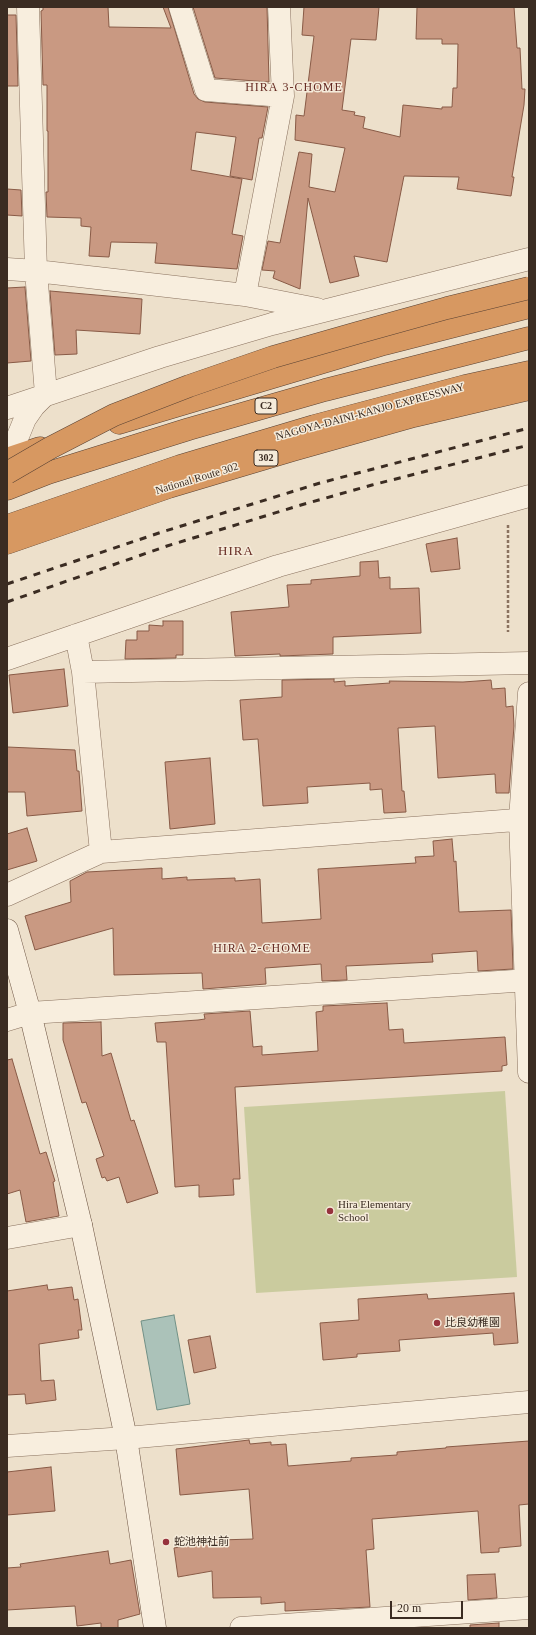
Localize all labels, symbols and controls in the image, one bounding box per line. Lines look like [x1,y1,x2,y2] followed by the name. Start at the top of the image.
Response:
[245,81,343,95] district label: HIRA 3-CHOME
[274,380,466,444] street label: NAGOYA-DAINI-KANJO EXPRESSWAY
[255,398,277,414] road number: C2
[254,450,278,466] road number: 302
[154,460,240,498] street label: National Route 302
[218,544,254,560] district label: HIRA
[213,942,311,956] district label: HIRA 2-CHOME
[338,1198,411,1224] place label: Hira Elementary School
[325,1206,335,1216] marker: Hira Elementary School
[445,1316,500,1330] place label: 比良幼稚園
[432,1318,442,1328] marker: 比良幼稚園
[174,1535,229,1549] place label: 蛇池神社前
[161,1537,171,1547] marker: 蛇池神社前
[392,1593,465,1619] scale bar
[397,1601,421,1615] text: 20 m

